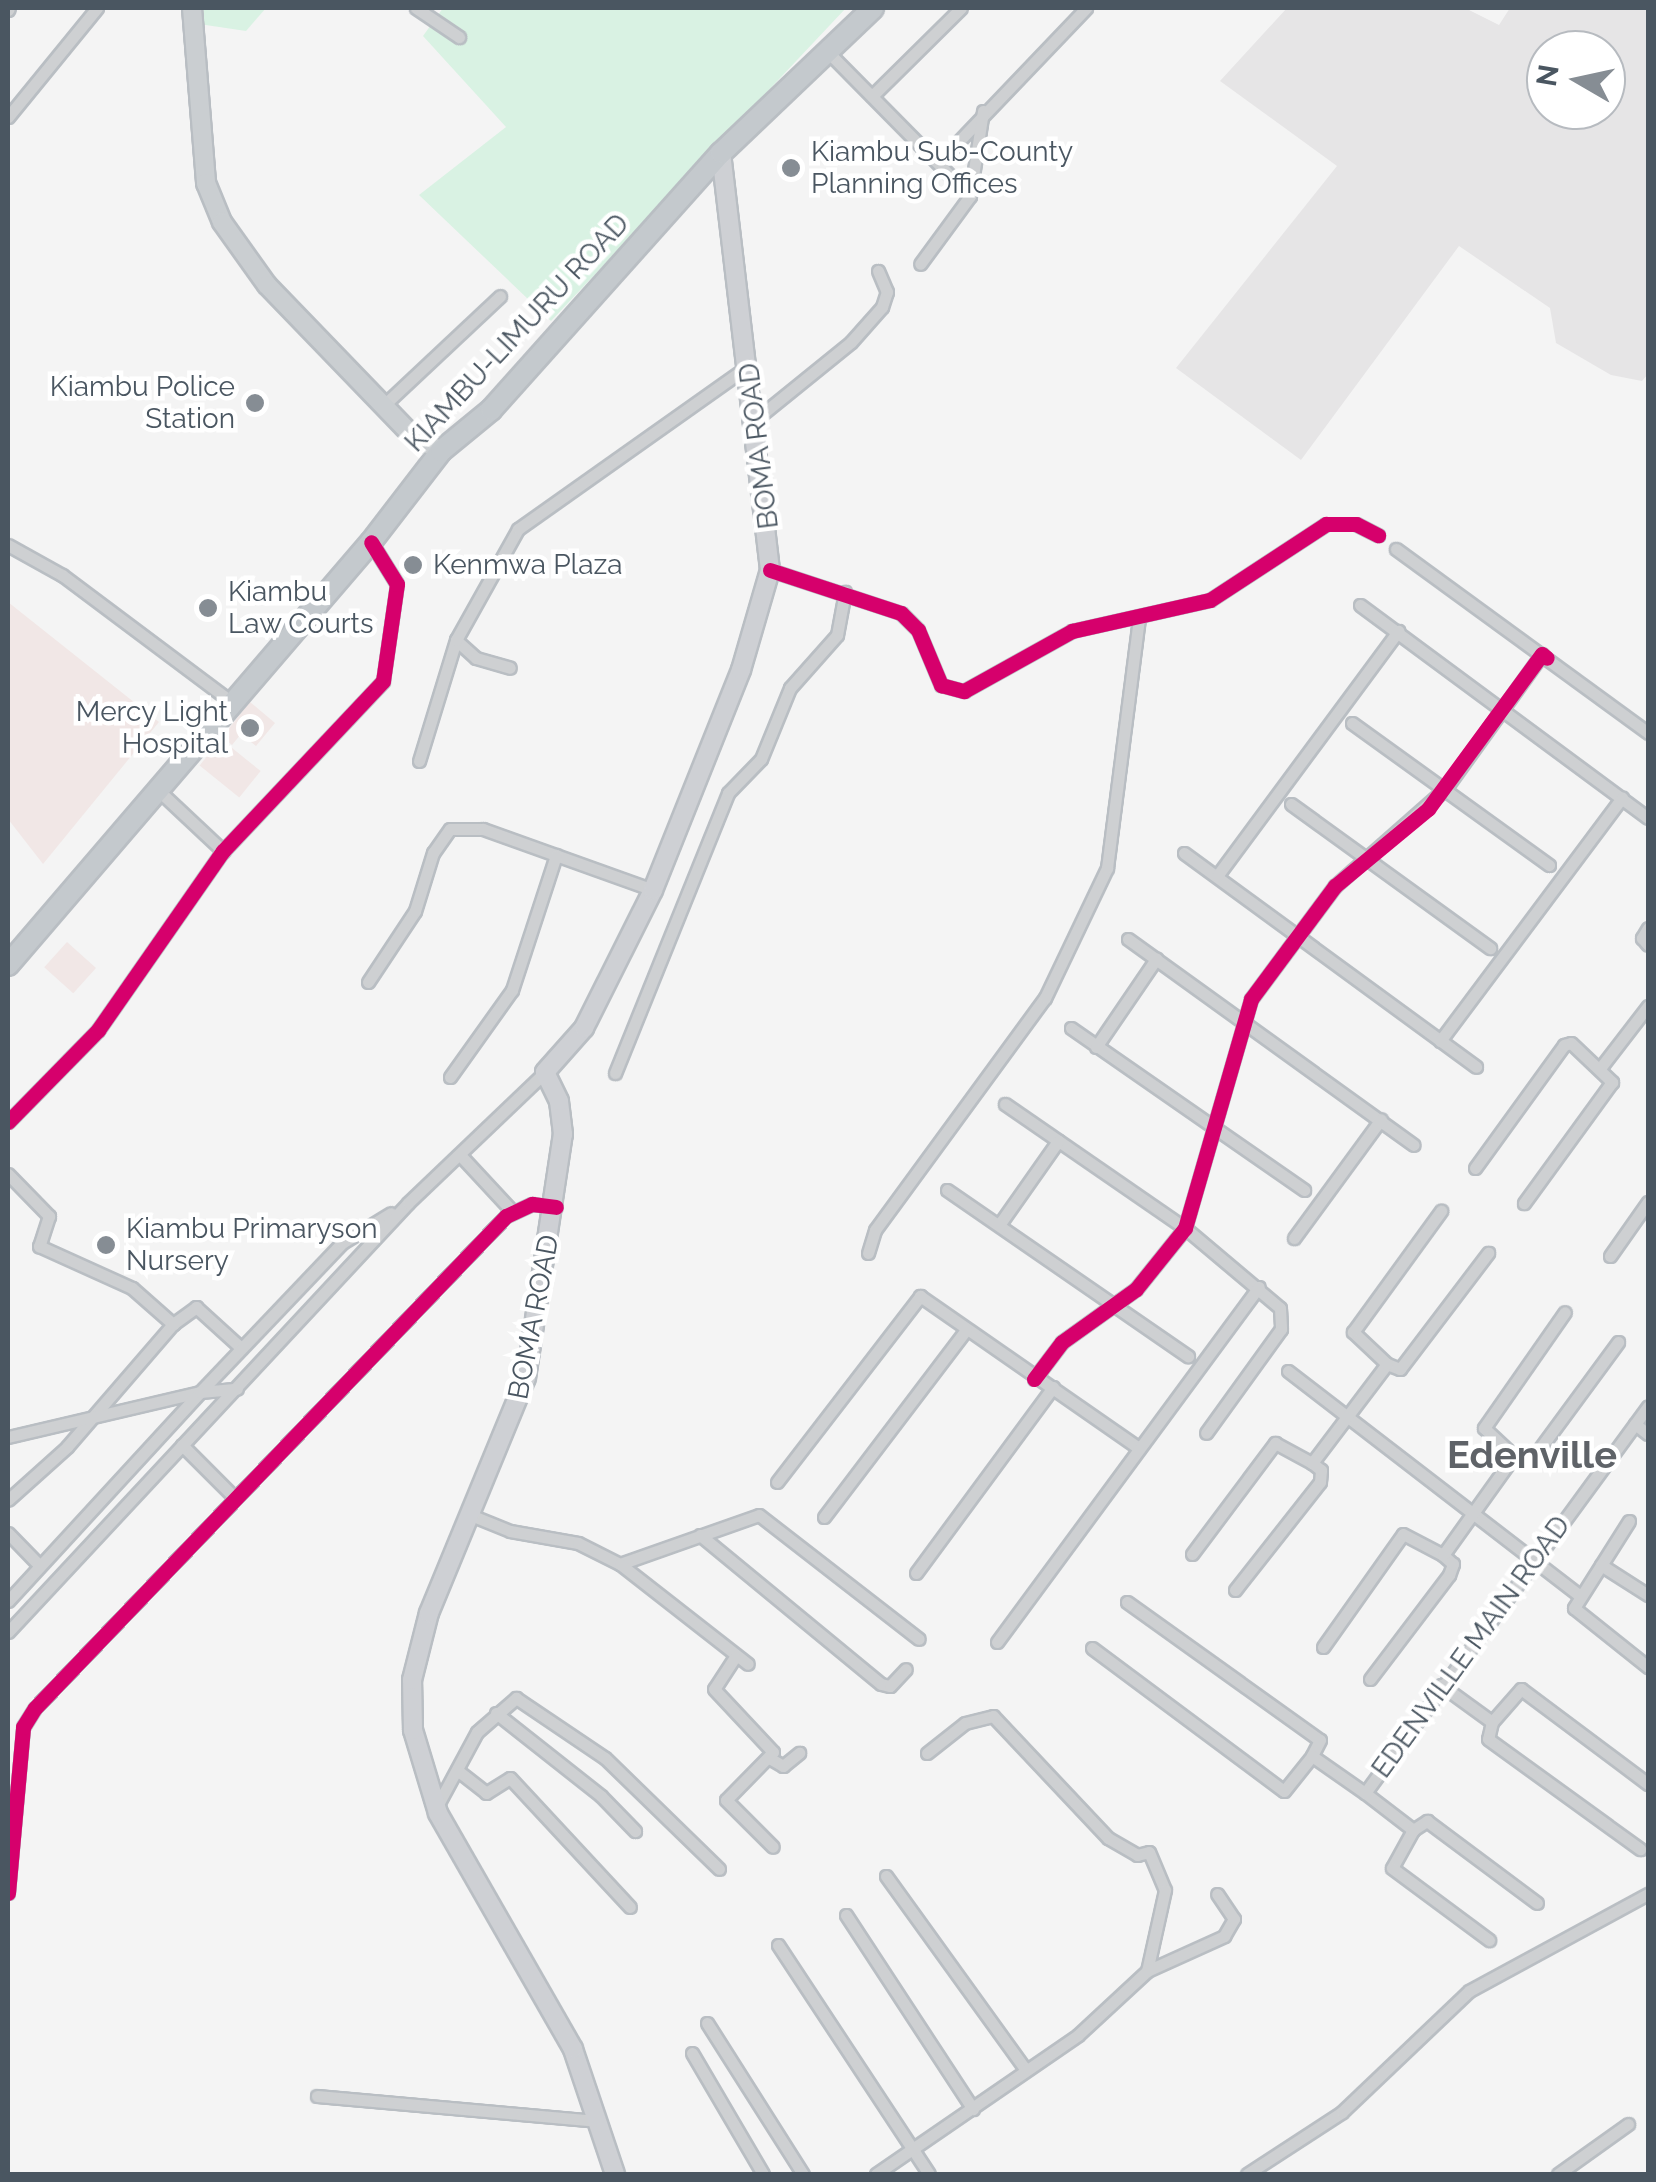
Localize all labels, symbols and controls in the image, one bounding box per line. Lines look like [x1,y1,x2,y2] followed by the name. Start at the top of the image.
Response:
[1526,30,1626,130] north arrow
[1530,62,1566,89] text: N
[811,135,1073,201] place label: Kiambu Sub-County Planning Offices
[780,157,802,179] marker: Kiambu Sub-County Planning Offices
[398,207,636,459] street label: KIAMBU-LIMURU ROAD
[732,361,786,531] street label: BOMA ROAD
[50,370,235,436] place label: Kiambu Police Station
[244,392,266,414] marker: Kiambu Police Station
[433,548,622,582] place label: Kenmwa Plaza
[402,554,424,576] marker: Kenmwa Plaza
[228,575,374,641] place label: Kiambu Law Courts
[197,597,219,619] marker: Kiambu Law Courts
[75,695,228,761] place label: Mercy Light Hospital
[237,715,263,741] marker: Mercy Light Hospital
[126,1212,378,1278] place label: Kiambu Primaryson Nursery
[501,1231,567,1403] street label: BOMA ROAD
[95,1234,117,1256] marker: Kiambu Primaryson Nursery
[1447,1432,1617,1478] district label: Edenville
[1365,1510,1577,1784] street label: EDENVILLE MAIN ROAD

